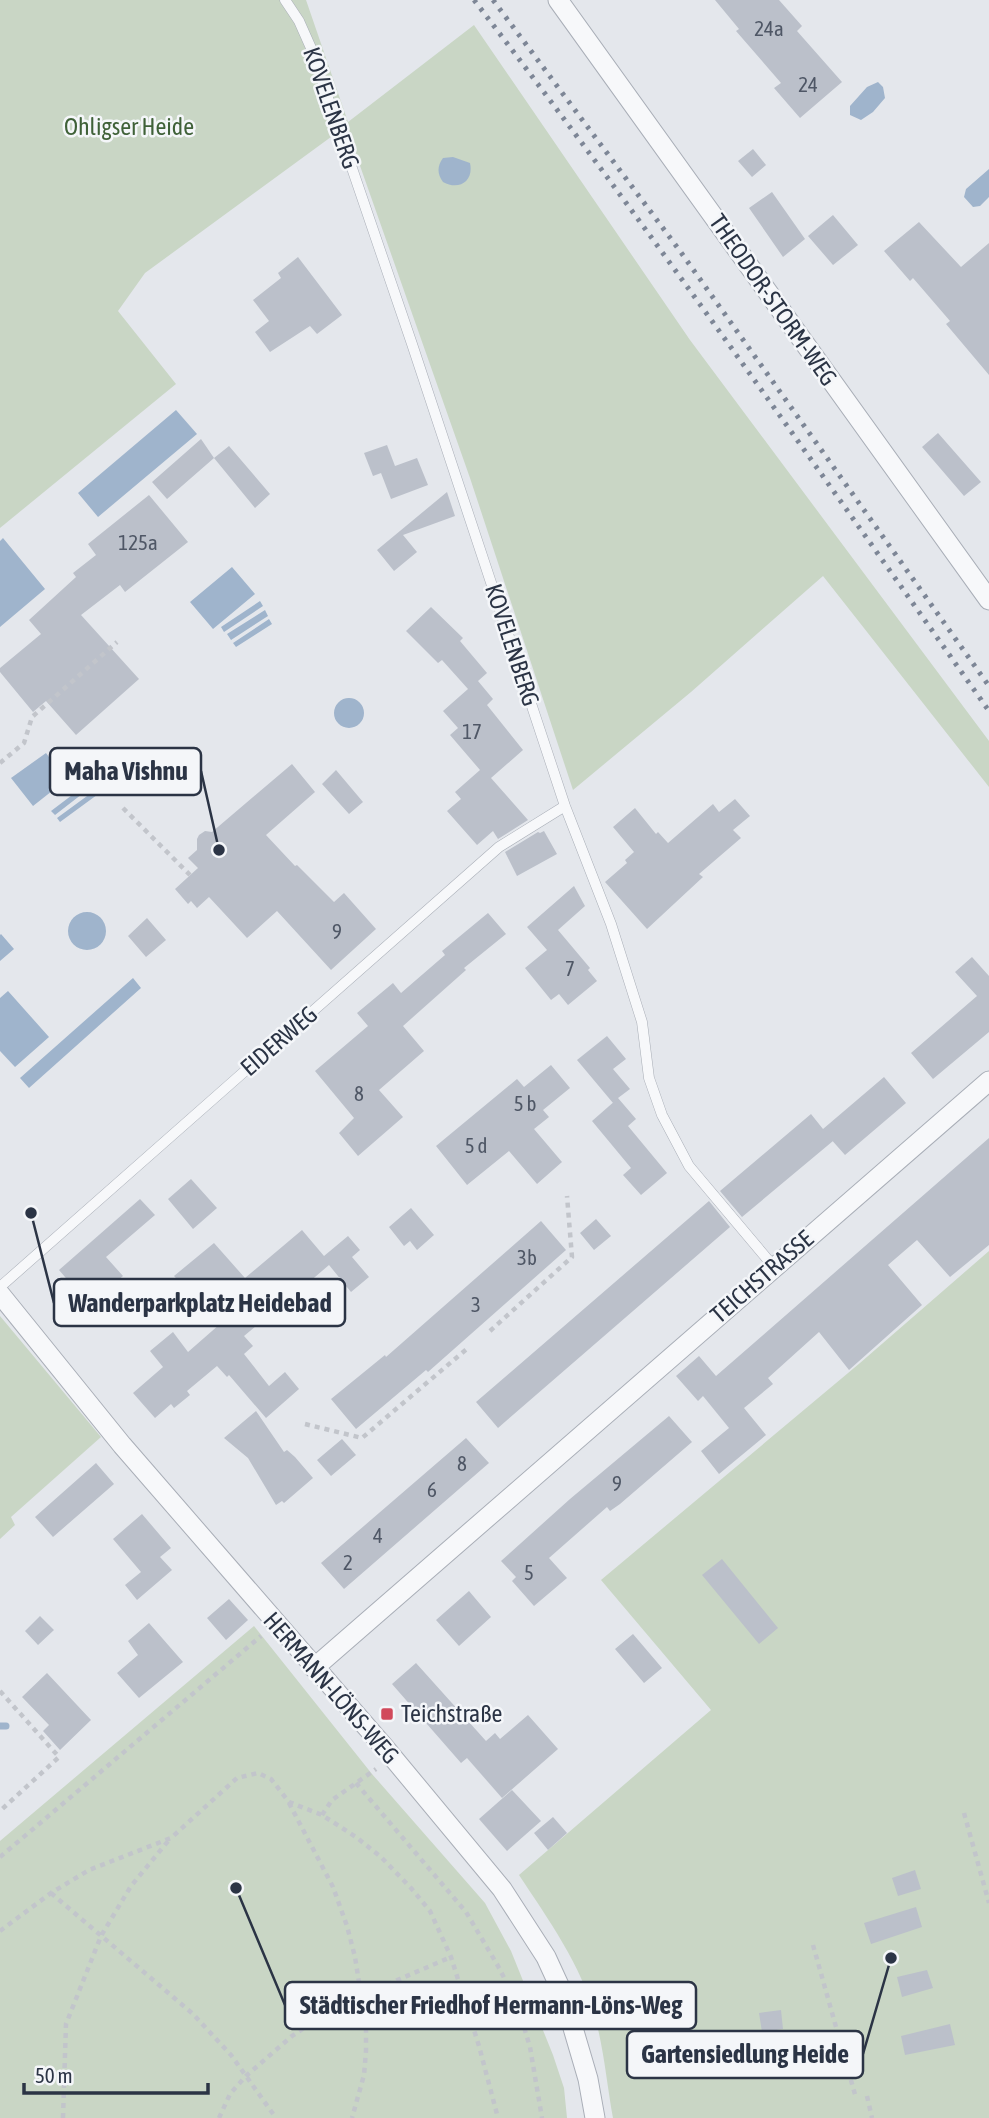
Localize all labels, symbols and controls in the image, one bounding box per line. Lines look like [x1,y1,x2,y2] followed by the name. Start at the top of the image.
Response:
[754,16,784,40] house number: 24a
[298,44,365,172] street label: KOVELENBERG
[798,72,818,96] house number: 24
[64,113,194,140] park label: Ohligser Heide
[704,209,843,391] street label: THEODOR-STORM-WEG
[118,530,158,554] house number: 125a
[480,580,545,709] street label: KOVELENBERG
[462,719,482,743] house number: 17
[50,748,201,795] callout: Maha Vishnu
[64,756,188,786] text: Maha Vishnu
[332,919,342,943] house number: 9
[565,956,575,980] house number: 7
[235,1000,322,1081] street label: EIDERWEG
[354,1081,364,1105] house number: 8
[514,1091,536,1115] house number: 5 b
[465,1133,487,1157] house number: 5 d
[705,1225,818,1328] street label: TEICHSTRASSE
[517,1245,537,1269] house number: 3b
[54,1279,345,1326] callout: Wanderparkplatz Heidebad
[67,1288,332,1318] text: Wanderparkplatz Heidebad
[471,1292,481,1316] house number: 3
[457,1451,467,1475] house number: 8
[612,1471,622,1495] house number: 9
[427,1477,437,1501] house number: 6
[373,1523,383,1547] house number: 4
[343,1550,353,1574] house number: 2
[524,1560,534,1584] house number: 5
[258,1606,404,1769] street label: HERMANN-LÖNS-WEG
[401,1700,502,1727] place label: Teichstraße
[379,1706,395,1722] marker: Teichstraße
[285,1982,696,2029] callout: Städtischer Friedhof Hermann-Löns-Weg
[300,1990,683,2020] text: Städtischer Friedhof Hermann-Löns-Weg
[627,2031,863,2078] callout: Gartensiedlung Heide
[641,2039,849,2069] text: Gartensiedlung Heide
[24,2052,208,2096] scale bar
[35,2063,73,2087] text: 50 m

